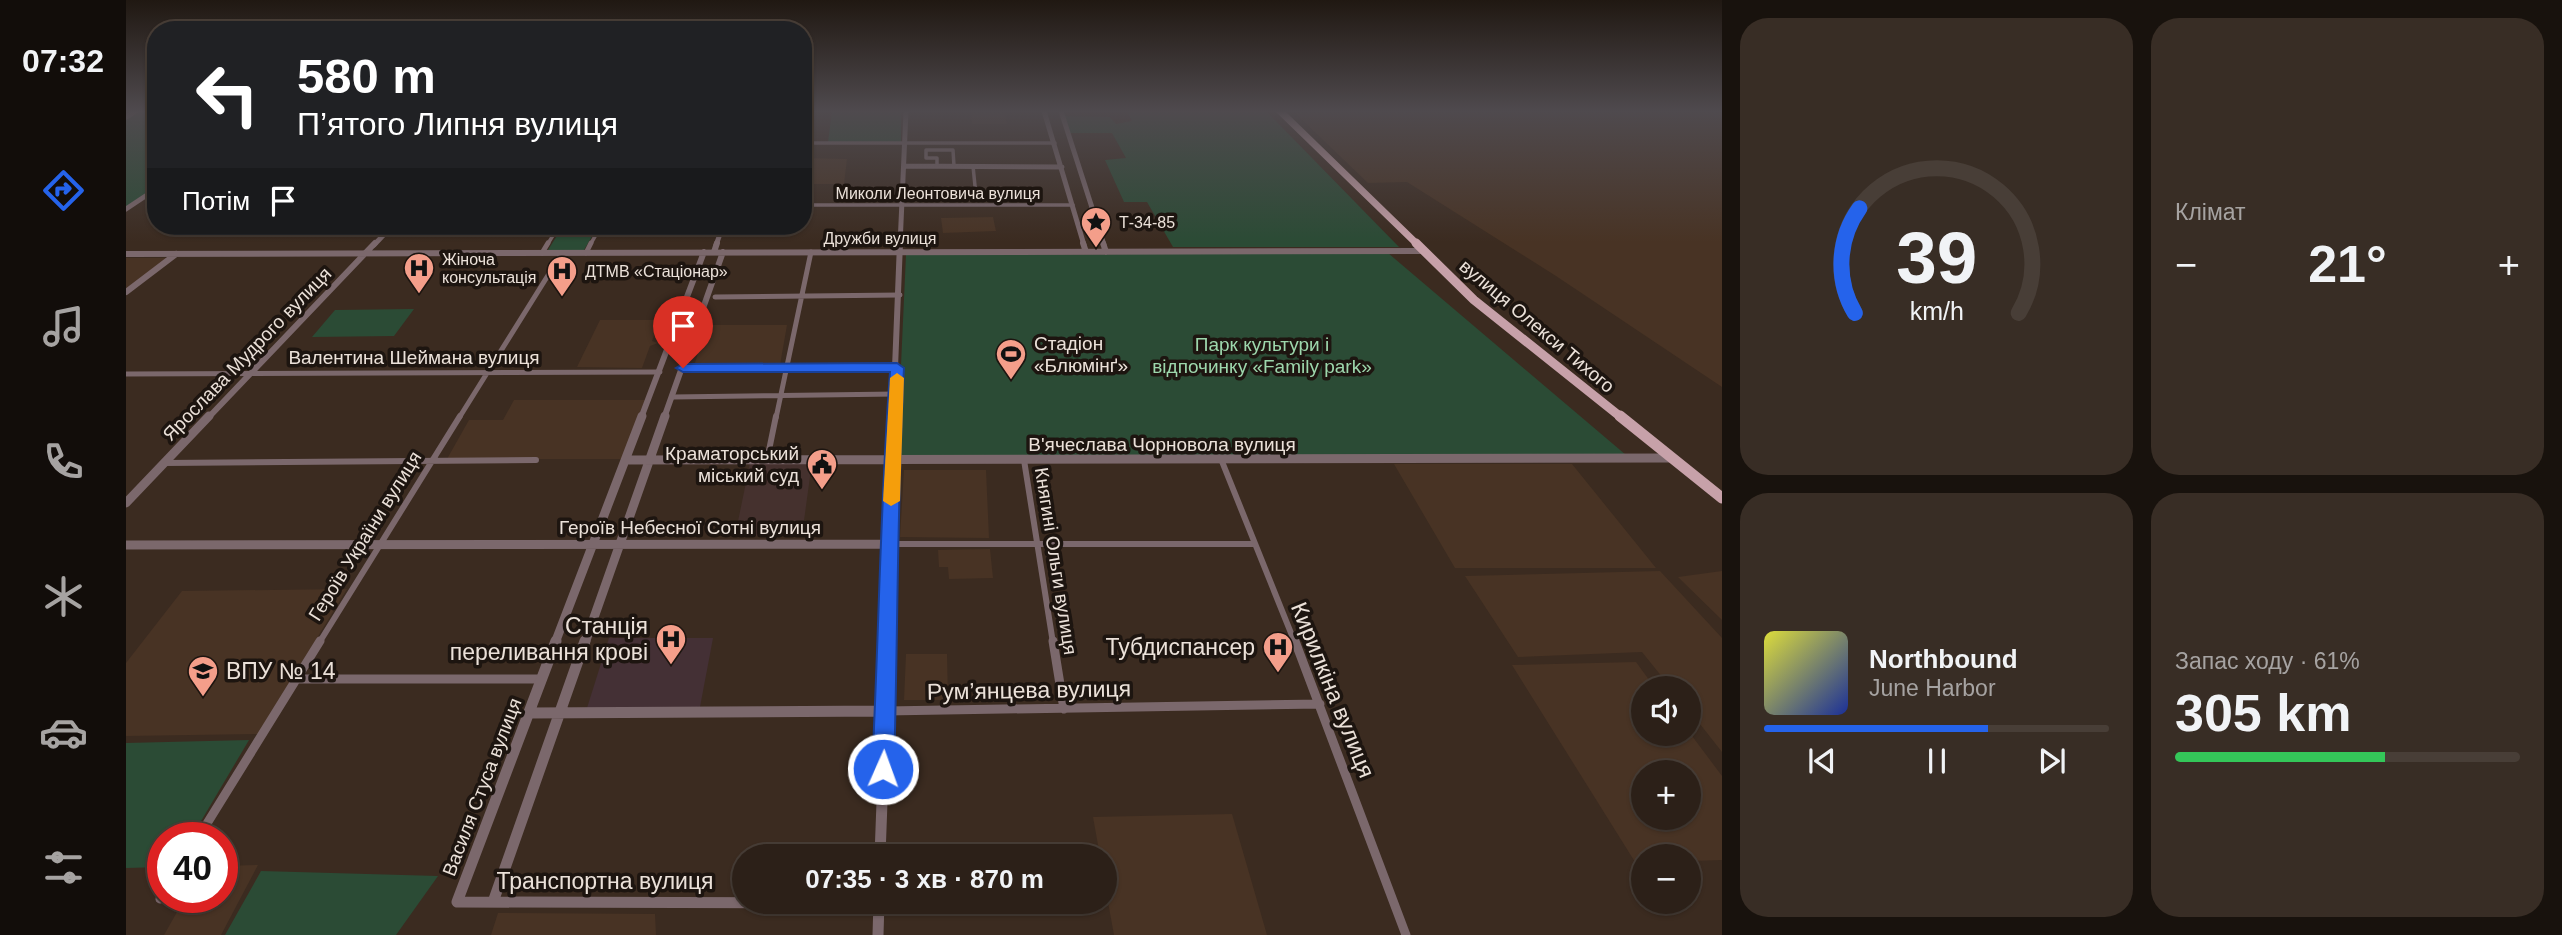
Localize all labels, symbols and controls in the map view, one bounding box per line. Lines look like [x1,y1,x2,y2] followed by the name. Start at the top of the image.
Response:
[22,43,104,79] text: 07:32
[182,49,273,140] icon: left
[297,49,436,103] text: 580 m
[297,106,618,142] text: П’ятого Липня вулиця
[39,166,88,215] icon: directions
[264,182,302,220] icon: arrive
[836,185,1040,202] street label: Миколи Леонтовича вулиця
[182,186,250,216] text: Потім
[2175,199,2246,225] text: Клімат
[1079,205,1113,249] place icon: Т-34-85
[1119,214,1175,231] place label: Т-34-85
[1896,217,1977,298] text: 39
[823,230,937,247] street label: Дружби вулиця
[2308,235,2387,293] text: 21°
[2175,244,2197,286] text: −
[2498,244,2520,286] text: +
[402,251,436,295] hospital icon: Жіноча консультація
[442,251,536,286] place label: Жіноча консультація
[545,254,579,298] hospital icon: ДТМВ «Стаціонар»
[1455,255,1619,397] street label: вулиця Олекси Тихого
[159,263,335,445] street label: Ярослава Мудрого вулиця
[585,263,728,280] place label: ДТМВ «Стаціонар»
[653,296,713,368] pin
[1909,296,1964,324] text: km/h
[39,302,88,351] icon: music
[664,307,702,345] icon: arrive
[1034,333,1128,376] place label: Стадіон «Блюмінґ»
[1152,334,1372,377] park label: Парк культури і відпочинку «Family park»
[994,337,1028,381] sports icon: Стадіон «Блюмінґ»
[288,347,540,368] street label: Валентина Шеймана вулиця
[1028,434,1296,455] street label: В'ячеслава Чорновола вулиця
[39,437,88,486] icon: phone
[665,443,799,486] place label: Краматорський міський суд
[805,447,839,491] public building icon: Краматорський міський суд
[304,448,426,624] street label: Героїв України вулиця
[1031,466,1081,656] street label: Княгині Ольги вулиця
[559,517,821,538] street label: Героїв Небесної Сотні вулиця
[39,572,88,621] icon: climate
[1286,598,1380,782] street label: Кирилкіна вулиця
[450,613,648,665] place label: Станція переливання крові
[654,622,688,666] hospital icon: Станція переливання крові
[1261,630,1295,674] hospital icon: Тубдиспансер
[1106,634,1255,660] place label: Тубдиспансер
[1869,644,2018,674] text: Northbound
[2175,648,2360,674] text: Запас ходу · 61%
[186,654,220,698] school or university icon: ВПУ № 14
[226,658,336,684] place label: ВПУ № 14
[927,675,1131,705] street label: Рум’янцева вулиця
[1869,675,1996,701] text: June Harbor
[1631,676,1701,914] map controls
[1631,676,1701,746] button: sound
[2175,684,2351,742] text: 305 km
[438,695,526,879] street label: Василя Стуса вулиця
[39,708,88,757] icon: car
[846,732,920,806] position arrow
[1803,742,1841,780] icon: previous
[1918,742,1956,780] icon: pause
[2033,742,2071,780] icon: next
[1631,760,1701,830] button: +
[147,822,238,913] speed limit sign: 40
[39,843,88,892] icon: filters
[1631,844,1701,914] button: −
[805,864,1044,894] text: 07:35 · 3 хв · 870 m
[496,868,714,894] street label: Транспортна вулиця

